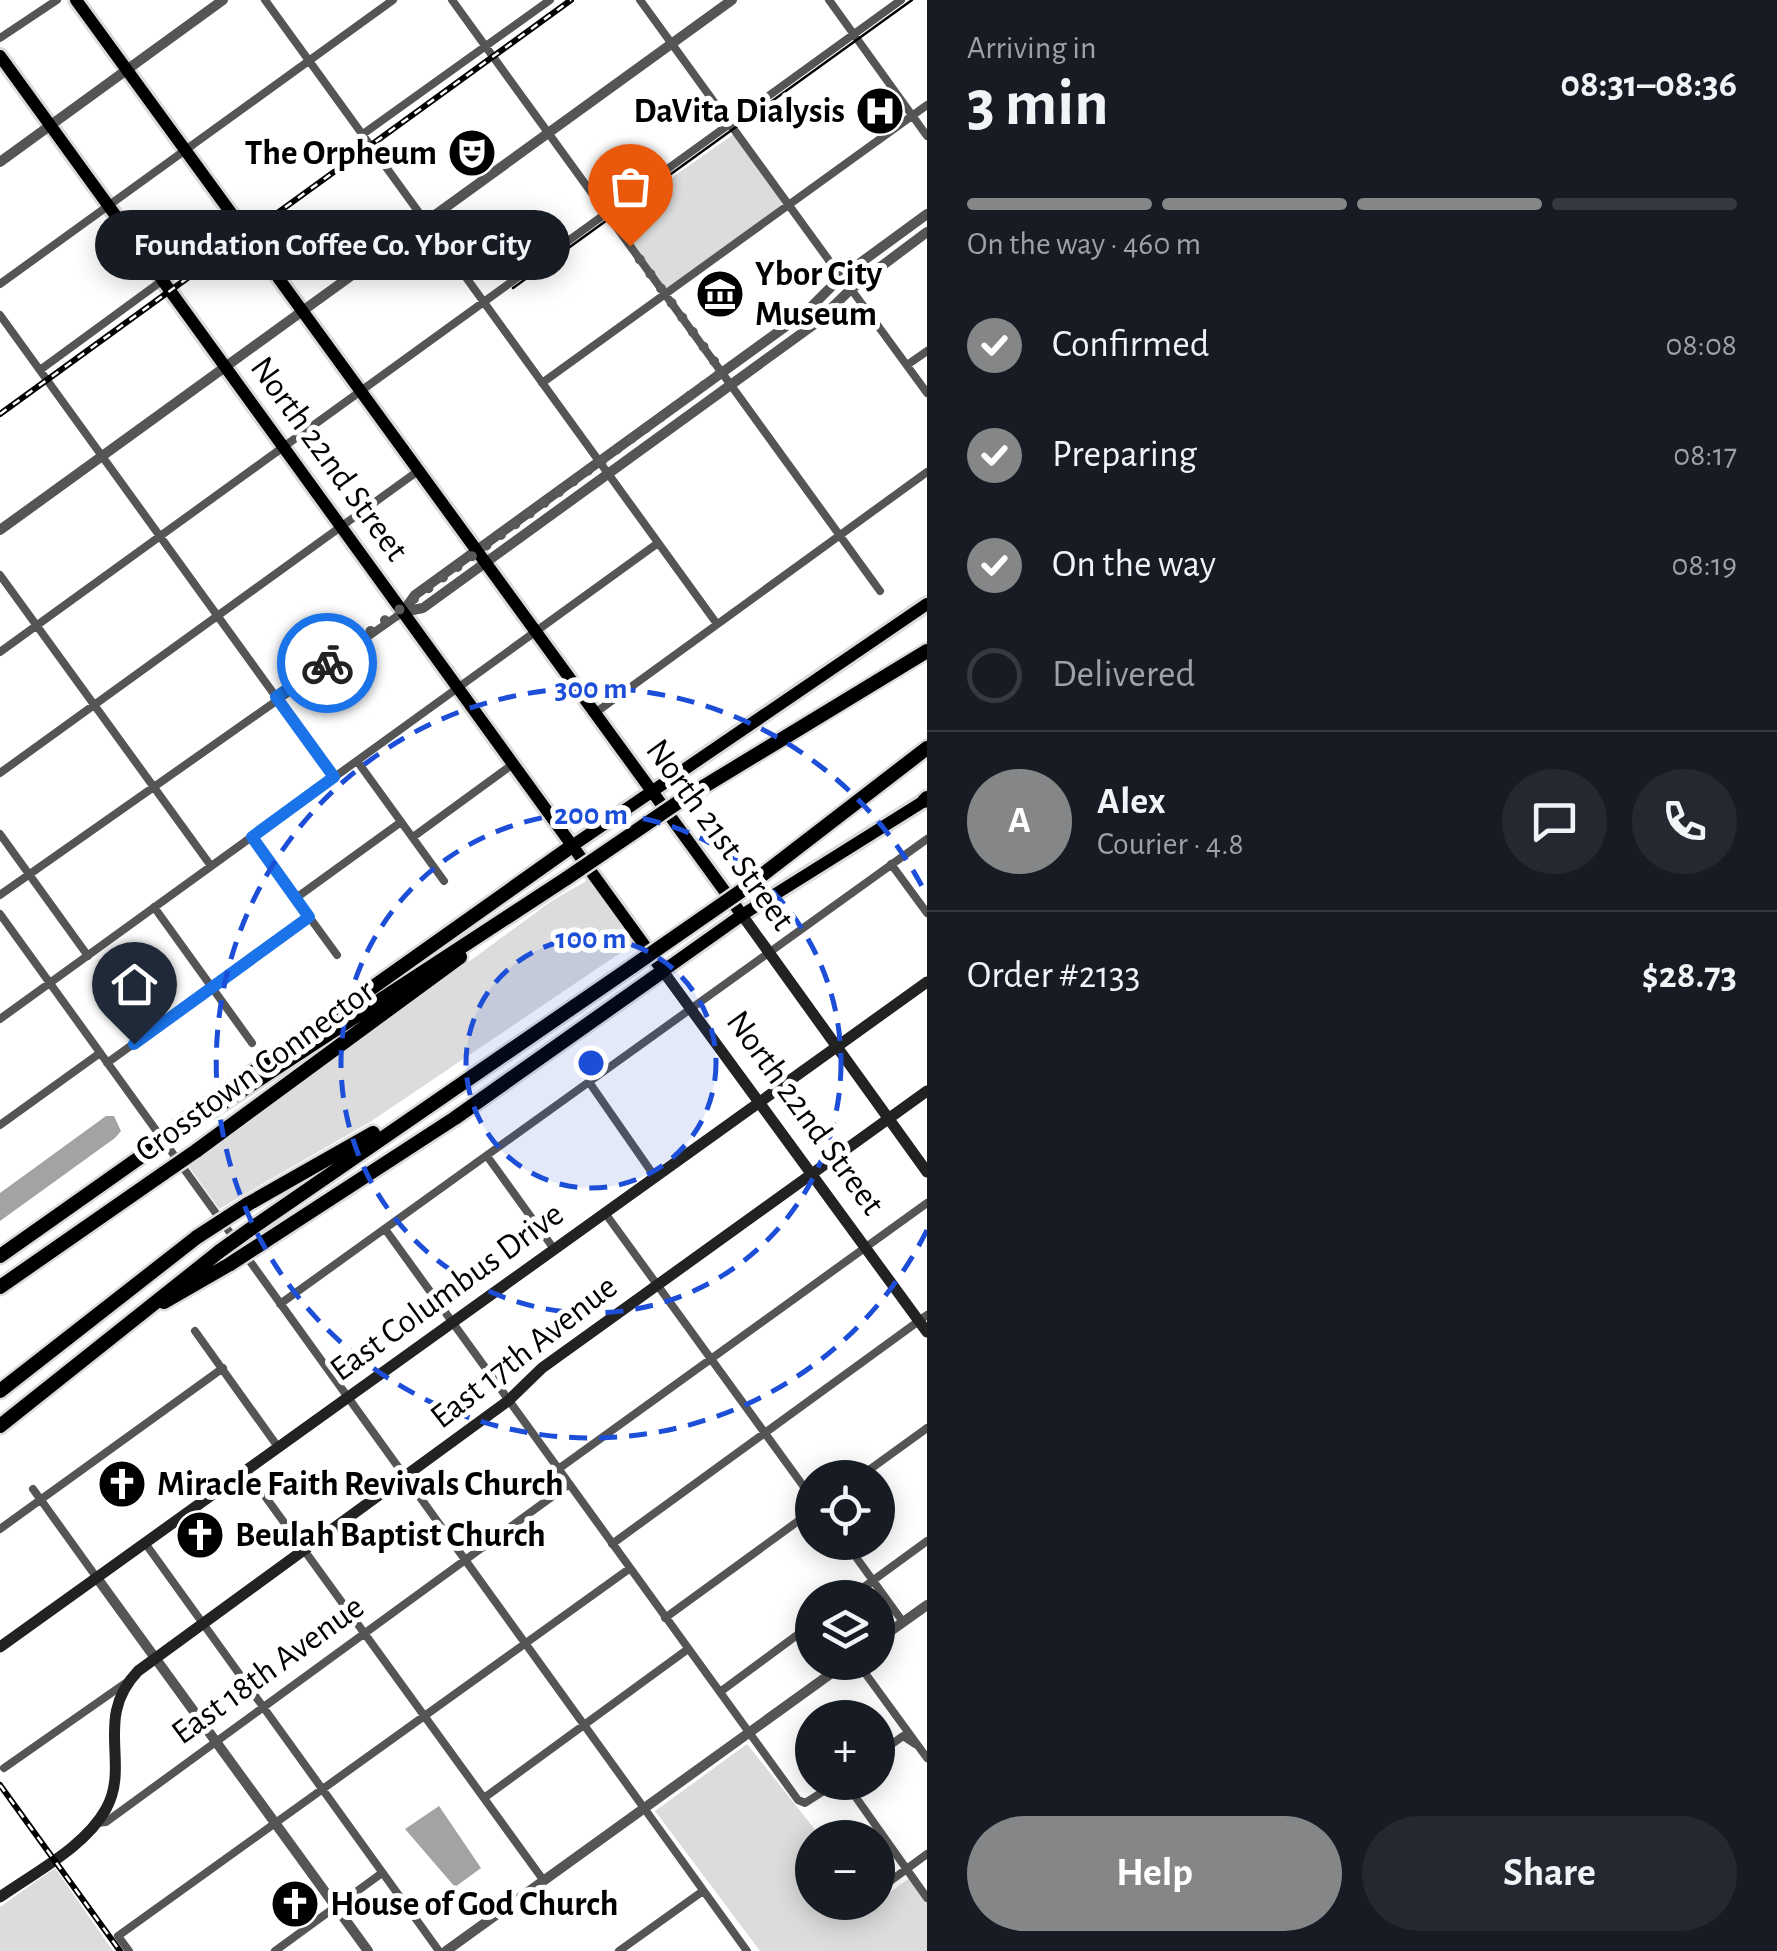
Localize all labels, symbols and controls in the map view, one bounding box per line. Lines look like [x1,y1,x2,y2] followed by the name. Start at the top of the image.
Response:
[967,32,1096,64] text: Arriving in
[1560,66,1737,104] text: 08:31–08:36
[967,72,1109,137] text: 3 min
[854,85,906,137] hospital icon: DaVita Dialysis
[633,94,845,129] place label: DaVita Dialysis
[446,127,498,179] theatre icon: The Orpheum
[245,136,437,171] place label: The Orpheum
[588,144,673,247] pin
[603,159,658,214] icon: bag
[95,211,570,281] callout: Foundation Coffee Co. Ybor City
[967,228,1201,260] text: On the way · 460 m
[134,229,531,261] text: Foundation Coffee Co. Ybor City
[755,257,883,332] place label: Ybor City Museum
[694,268,746,320] museum icon: Ybor City Museum
[967,318,1022,373] icon: check
[1052,326,1209,364] text: Confirmed
[1666,329,1737,361] text: 08:08
[244,351,414,567] street label: North 22nd Street
[967,428,1022,483] icon: check
[1052,436,1197,474] text: Preparing
[1673,439,1737,471] text: 08:17
[967,538,1022,593] icon: check
[1052,546,1216,584] text: On the way
[1672,549,1737,581] text: 08:19
[277,613,377,713] courier
[300,636,355,691] icon: bike
[1052,656,1195,694] text: Delivered
[555,674,627,704] text: 300 m
[639,733,801,937] street label: North 21st Street
[1502,769,1607,874] button: chat
[1632,769,1737,874] button: phone
[1097,783,1166,821] text: Alex
[554,800,628,830] text: 200 m
[1008,802,1031,840] text: A
[1097,828,1244,860] text: Courier · 4.8
[556,924,626,954] text: 100 m
[92,942,177,1045] pin
[107,957,162,1012] icon: home
[967,957,1140,995] text: Order #2133
[1642,957,1737,995] text: $28.73
[129,973,381,1169] street label: Crosstown Connector
[720,1005,890,1221] street label: North 22nd Street
[573,1045,609,1081] centre of rings
[324,1196,570,1388] street label: East Columbus Drive
[424,1269,624,1435] street label: East 17th Avenue
[96,1458,148,1510] church icon: Miracle Faith Revivals Church
[795,1460,895,1920] map controls
[795,1460,895,1560] button: locate
[157,1467,564,1502] place label: Miracle Faith Revivals Church
[174,1509,226,1561] church icon: Beulah Baptist Church
[235,1518,546,1553] place label: Beulah Baptist Church
[795,1580,895,1680] button: layers
[165,1589,371,1751] street label: East 18th Avenue
[795,1700,895,1800] button: +
[967,1816,1342,1931] button: Help
[1362,1816,1737,1931] button: Share
[795,1820,895,1920] button: −
[269,1878,321,1930] church icon: House of God Church
[330,1887,618,1922] place label: House of God Church

